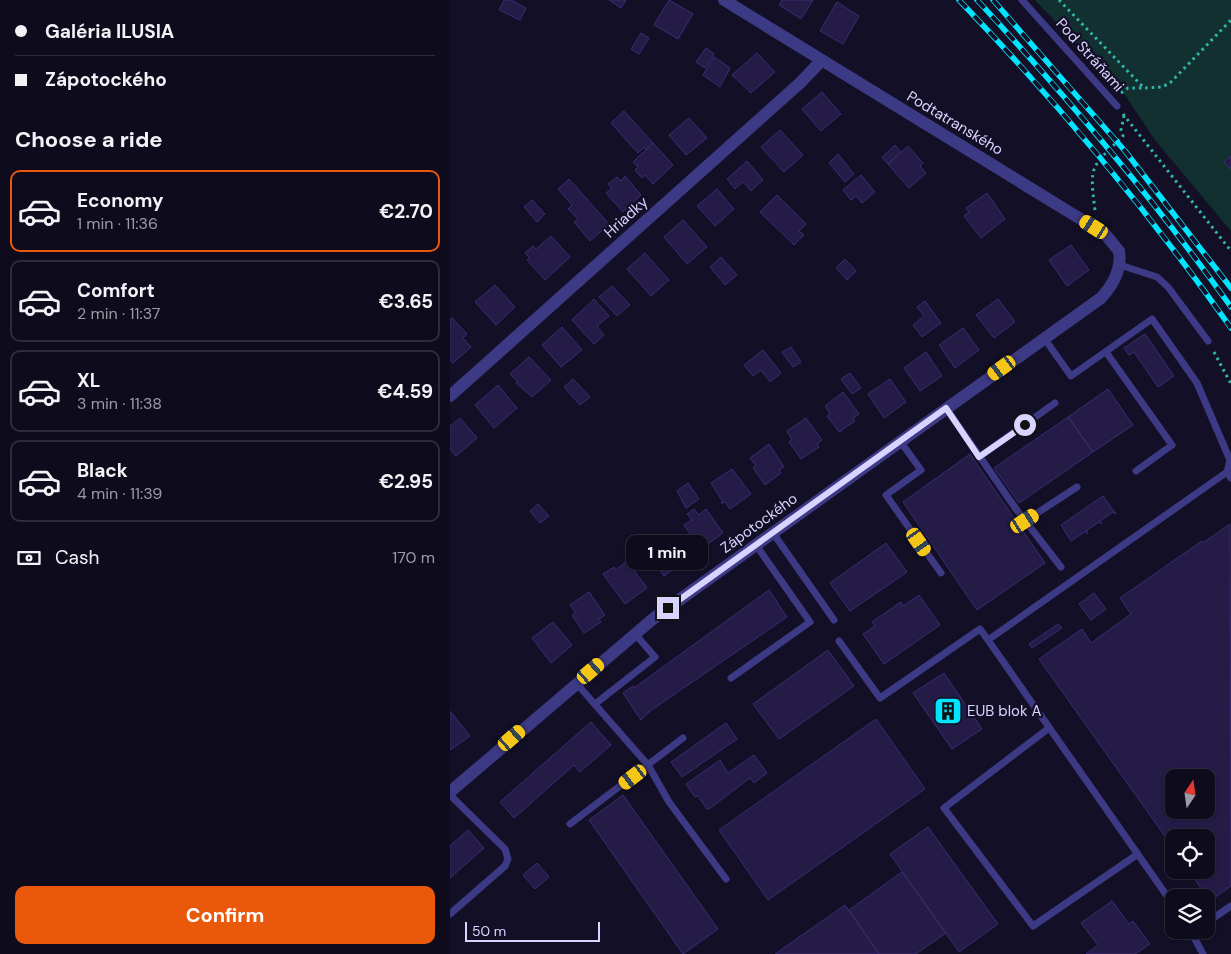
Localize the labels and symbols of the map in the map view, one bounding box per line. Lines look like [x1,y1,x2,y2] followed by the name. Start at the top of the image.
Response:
[1052,14,1128,96] street label: Pod Stráňami
[903,86,1007,160] street label: Podtatranského
[600,191,653,242] street label: Hriadky
[1077,213,1110,241] car
[985,353,1018,383] car
[1014,414,1036,436] route start
[717,488,802,558] street label: Zápotockého
[1008,507,1041,535] car
[904,525,933,559] car
[627,536,709,570] callout: 1 min
[657,597,679,619] route end
[574,655,607,687] car
[933,696,963,726] building icon: EUB blok A
[967,701,1042,721] place label: EUB blok A
[495,722,528,754] car
[616,762,649,792] car
[1165,769,1215,819] north arrow
[465,919,600,942] scale bar

